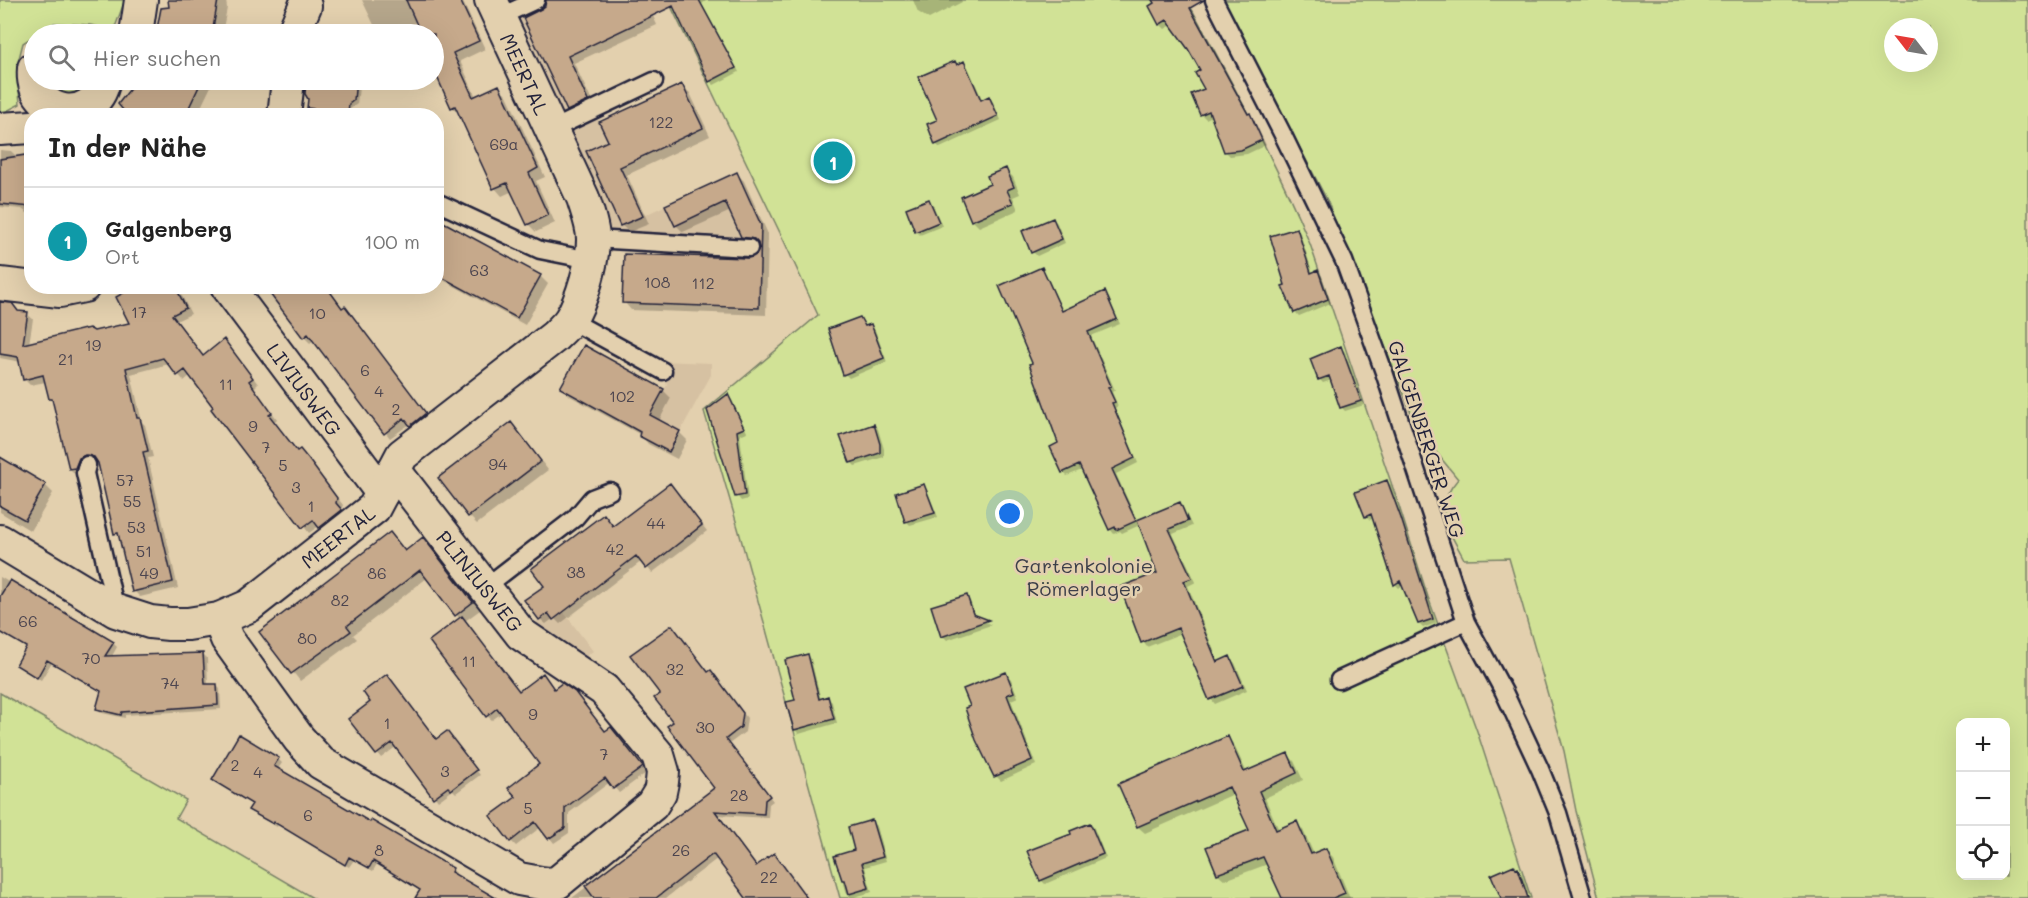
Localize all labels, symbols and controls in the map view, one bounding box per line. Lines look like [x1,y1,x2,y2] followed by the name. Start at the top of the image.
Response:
[1884,18,1938,72] north arrow
[24,24,444,90] search box
[495,29,555,119] street label: MEERTAL
[45,41,78,74] icon: search
[93,43,221,72] text: Hier suchen
[649,111,673,132] house number: 122
[48,130,207,164] text: In der Nähe
[489,133,519,154] house number: 69a
[814,138,852,184] pin: 1
[105,214,232,243] text: Galgenberg
[63,228,72,254] text: 1
[364,228,420,254] text: 100 m
[105,243,140,269] text: Ort
[469,259,489,280] house number: 63
[644,271,671,292] house number: 108
[691,272,715,293] house number: 112
[131,301,147,322] house number: 17
[308,302,326,323] house number: 10
[85,334,101,355] house number: 19
[1383,337,1471,541] street label: GALGENBERGER WEG
[261,338,348,441] street label: LIVIUSWEG
[58,348,74,369] house number: 21
[360,359,370,380] house number: 6
[219,373,233,394] house number: 11
[374,380,384,401] house number: 4
[609,385,635,406] house number: 102
[392,398,400,419] house number: 2
[248,415,258,436] house number: 9
[262,436,271,457] house number: 7
[489,453,508,474] house number: 94
[278,454,288,475] house number: 5
[116,469,134,490] house number: 57
[291,476,301,497] house number: 3
[123,490,141,511] house number: 55
[307,495,315,516] house number: 1
[295,499,380,574] street label: MEERTAL
[995,499,1024,528] your location
[647,512,666,533] house number: 44
[127,516,145,537] house number: 53
[431,525,529,637] street label: PLINIUSWEG
[606,538,624,559] house number: 42
[136,540,152,561] house number: 51
[1015,552,1153,601] park label: Gartenkolonie Römerlager
[566,561,586,582] house number: 38
[140,562,158,583] house number: 49
[367,562,387,583] house number: 86
[331,589,349,610] house number: 82
[18,610,38,631] house number: 66
[297,627,317,648] house number: 80
[82,647,101,668] house number: 70
[462,650,476,671] house number: 11
[666,658,684,679] house number: 32
[161,672,180,693] house number: 74
[528,703,538,724] house number: 9
[383,712,391,733] house number: 1
[695,716,715,737] house number: 30
[1956,718,2010,880] map controls
[1956,718,2010,772] button: +
[600,743,609,764] house number: 7
[231,754,239,775] house number: 2
[440,760,450,781] house number: 3
[253,761,263,782] house number: 4
[1956,772,2010,826] button: −
[730,784,749,805] house number: 28
[523,797,533,818] house number: 5
[303,804,313,825] house number: 6
[1956,826,2010,880] button: locate
[374,839,384,860] house number: 8
[672,839,690,860] house number: 26
[760,866,778,887] house number: 22

